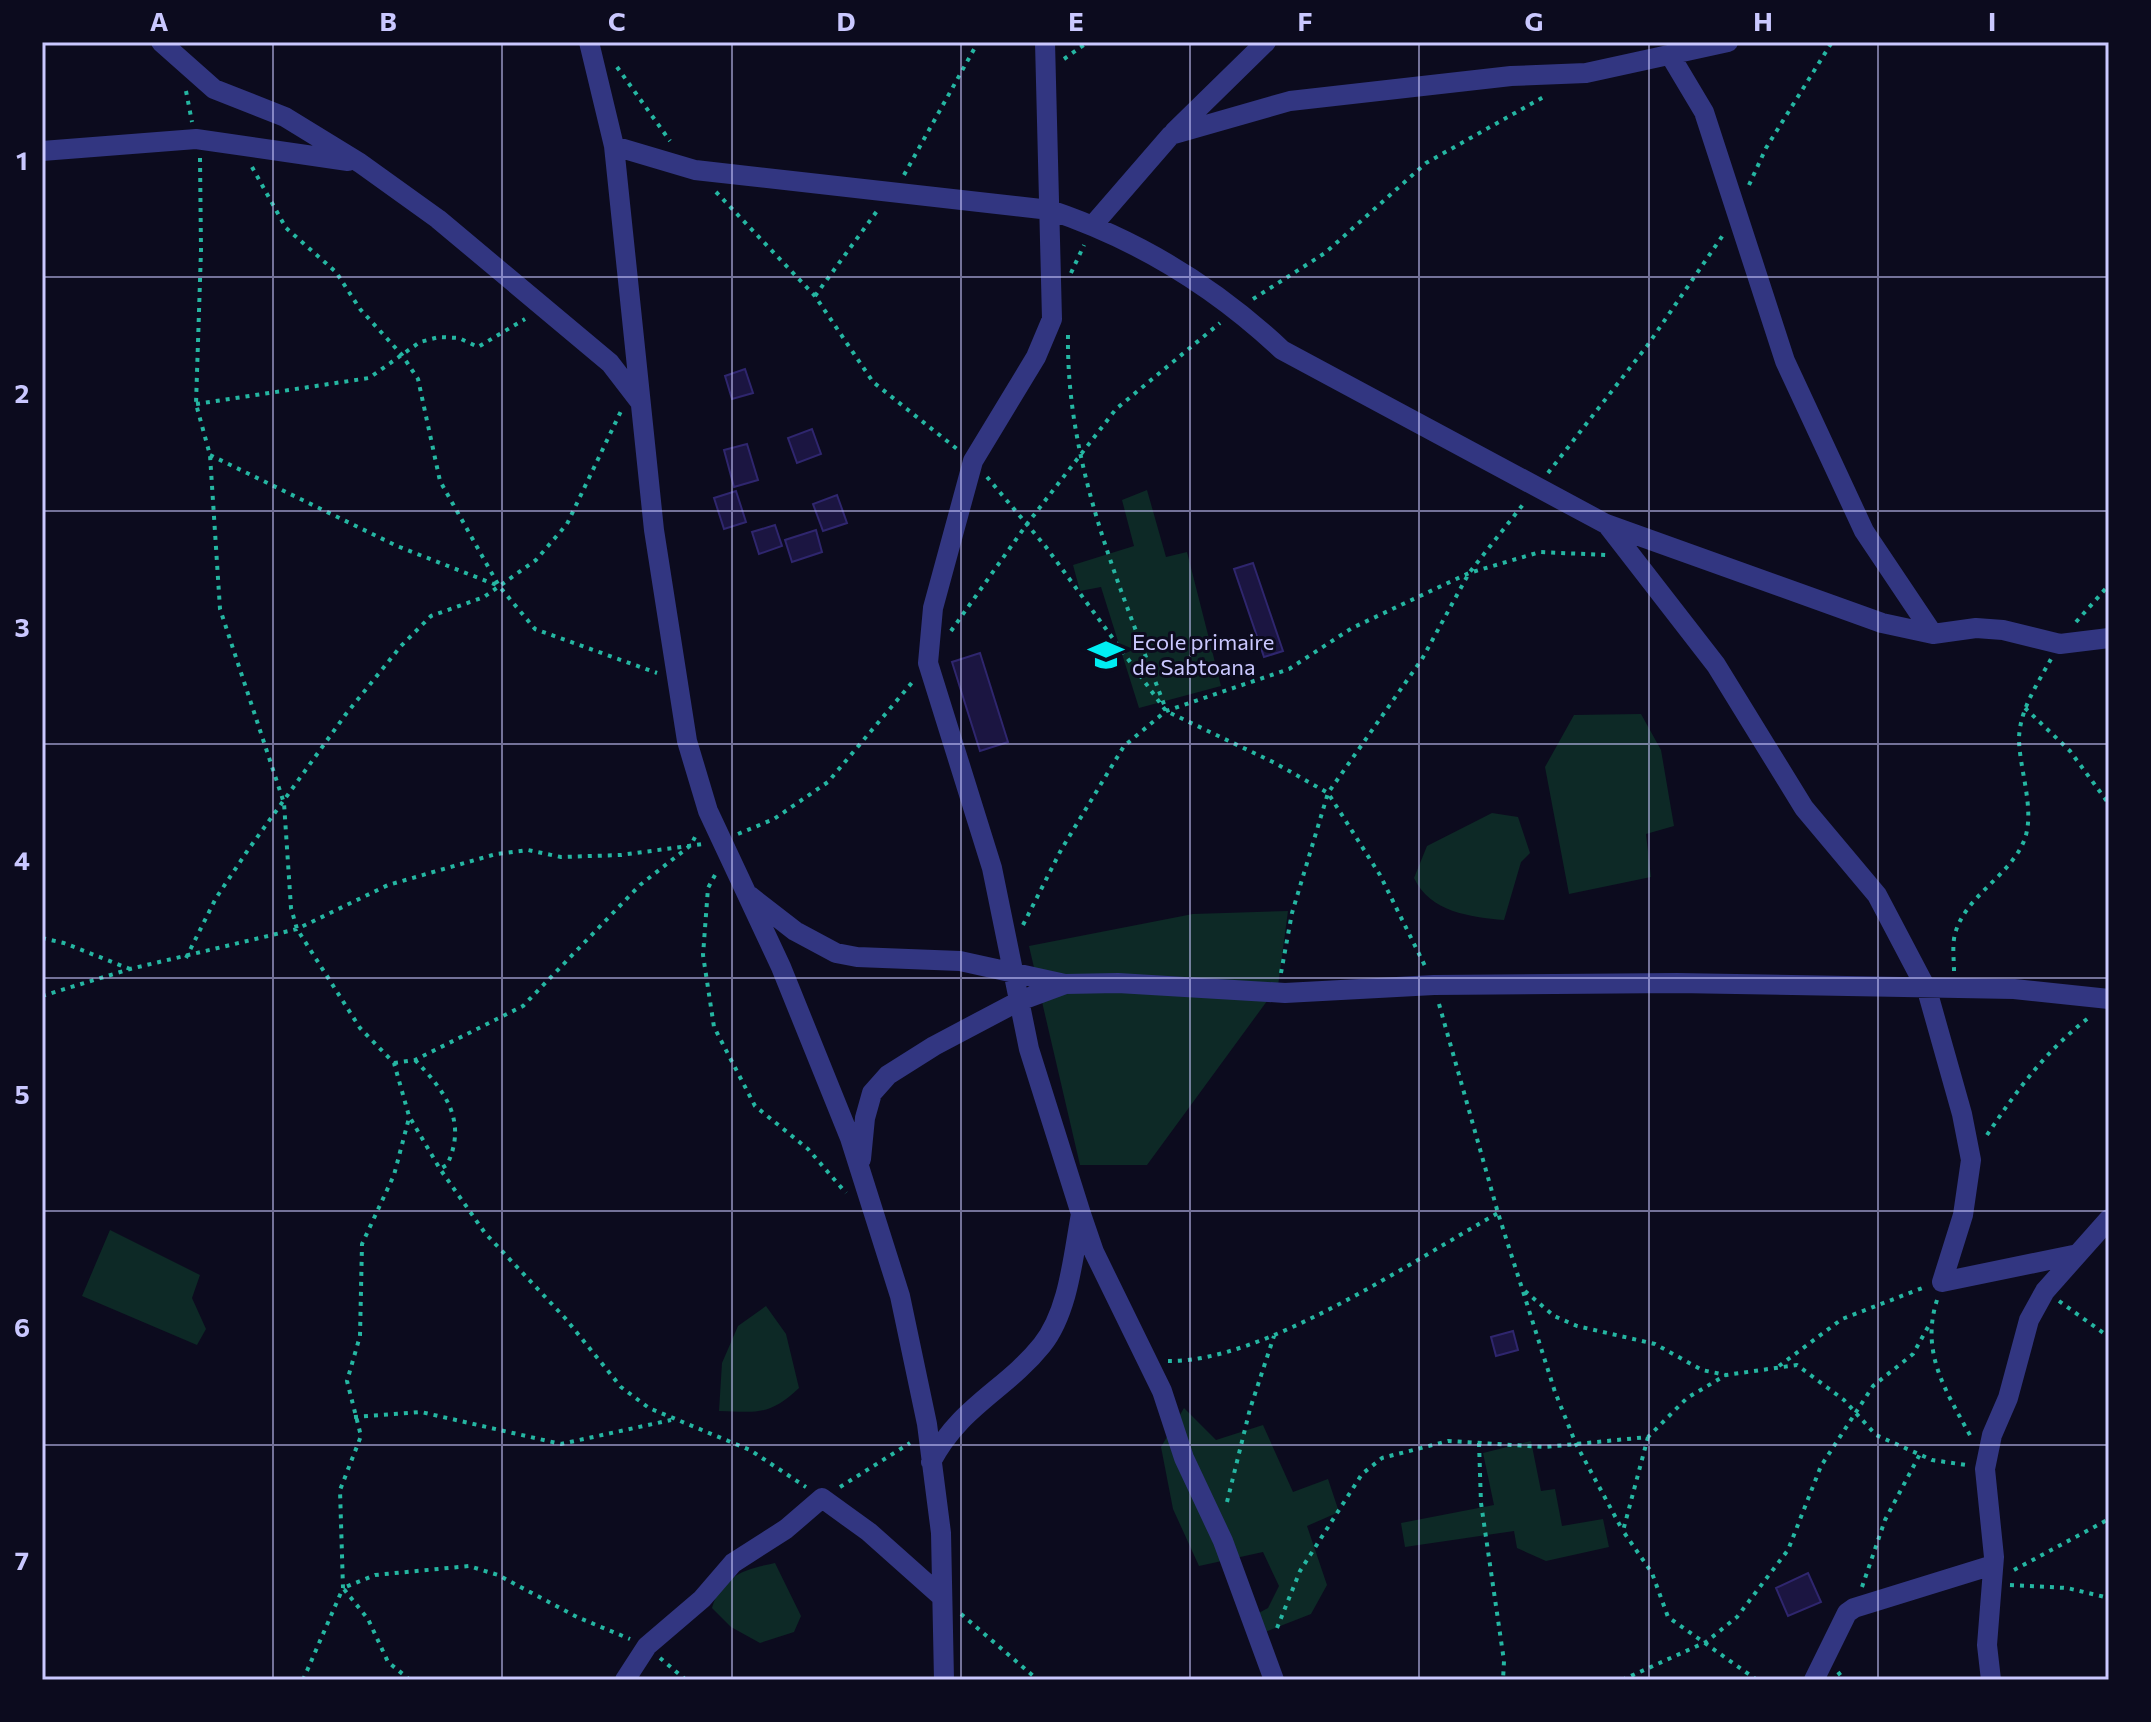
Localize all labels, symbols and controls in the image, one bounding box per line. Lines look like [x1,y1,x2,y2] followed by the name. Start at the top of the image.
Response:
[150,5,169,36] text: A
[379,5,397,36] text: B
[608,5,626,36] text: C
[836,5,856,36] text: D
[1068,5,1084,36] text: E
[1297,5,1313,36] text: F
[1525,5,1543,36] text: G
[1753,5,1773,36] text: H
[1988,5,1996,36] text: I
[16,144,28,175] text: 1
[15,377,29,408] text: 2
[14,611,30,642] text: 3
[1132,628,1274,680] place label: Ecole primaire de Sabtoana
[1087,636,1125,674] school or university icon: Ecole primaire de Sabtoana
[14,844,30,875] text: 4
[14,1078,30,1109] text: 5
[14,1311,30,1342] text: 6
[15,1544,29,1575] text: 7

